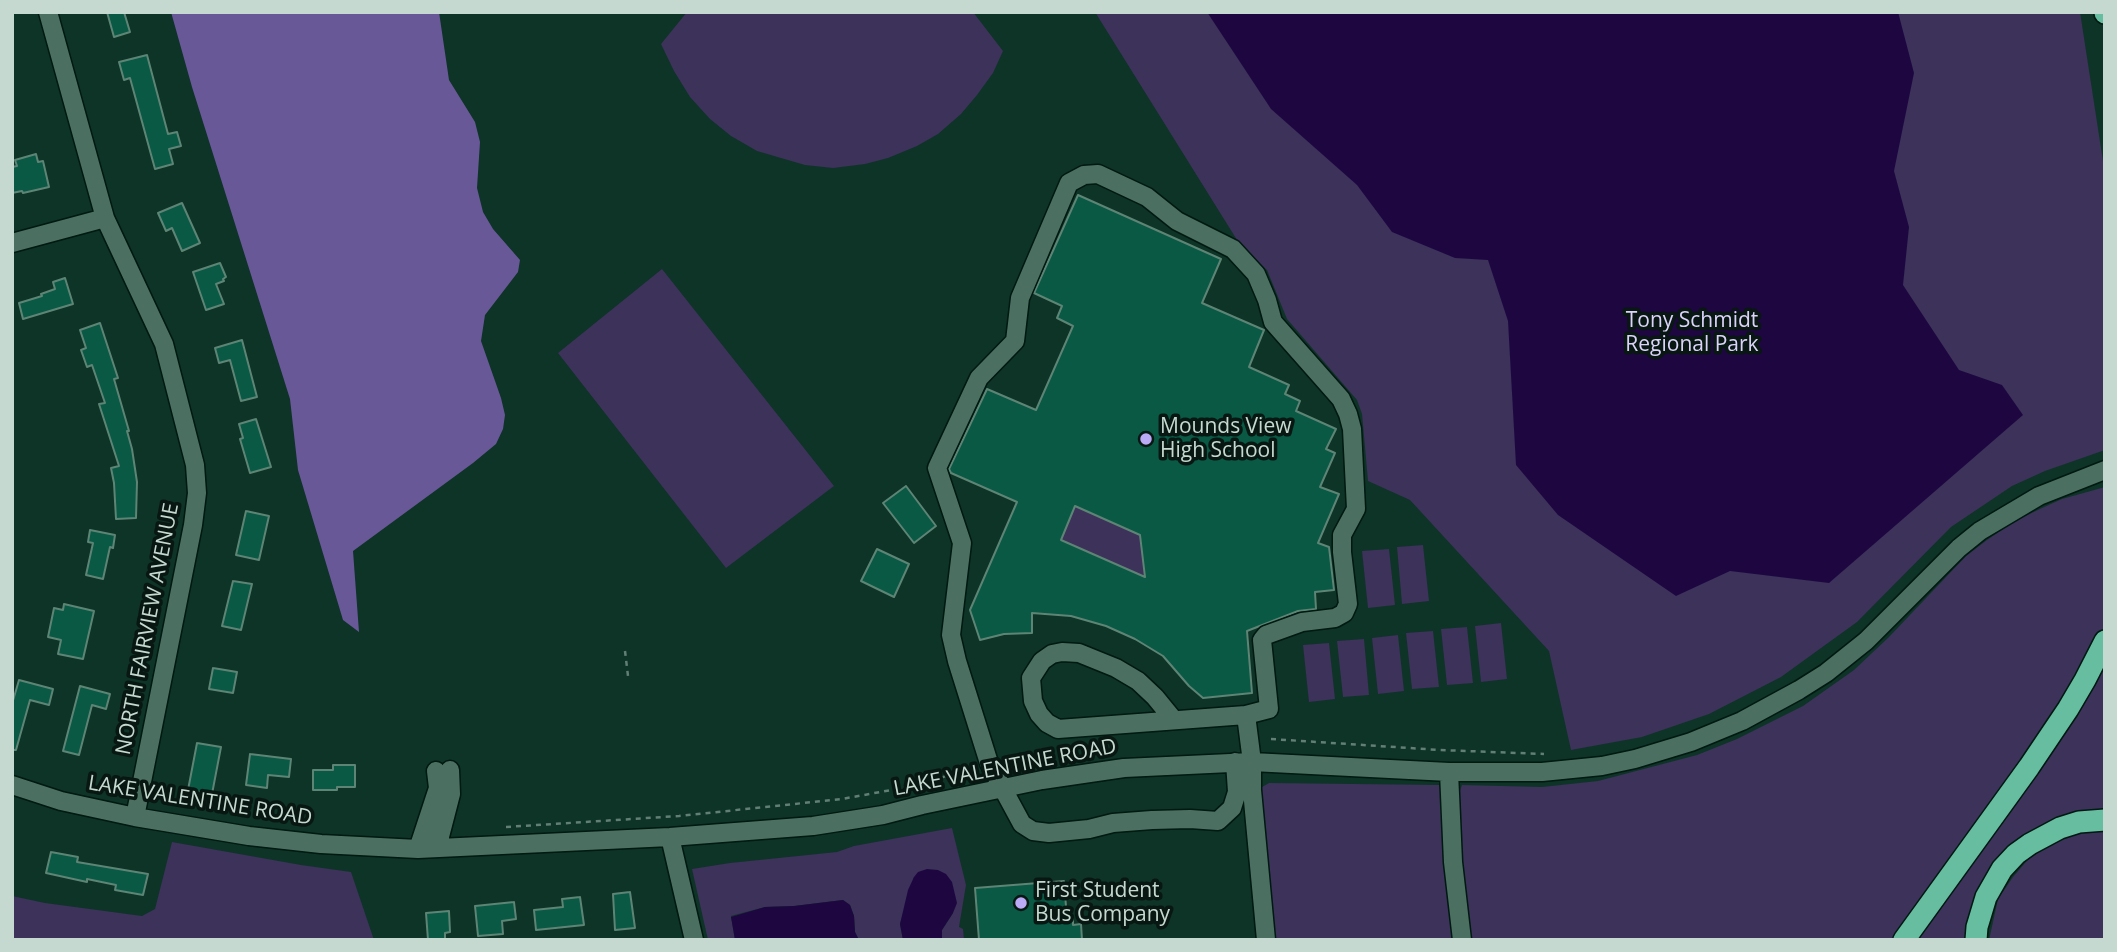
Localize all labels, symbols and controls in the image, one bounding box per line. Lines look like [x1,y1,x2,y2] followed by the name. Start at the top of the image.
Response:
[1625,308,1759,358] park label: Tony Schmidt Regional Park
[1160,414,1291,464] place label: Mounds View High School
[1138,431,1154,447] marker: Mounds View High School
[111,501,185,757] street label: NORTH FAIRVIEW AVENUE
[891,734,1119,802] street label: LAKE VALENTINE ROAD
[86,771,314,831] street label: LAKE VALENTINE ROAD
[1035,878,1170,928] place label: First Student Bus Company
[1013,895,1029,911] marker: First Student Bus Company

